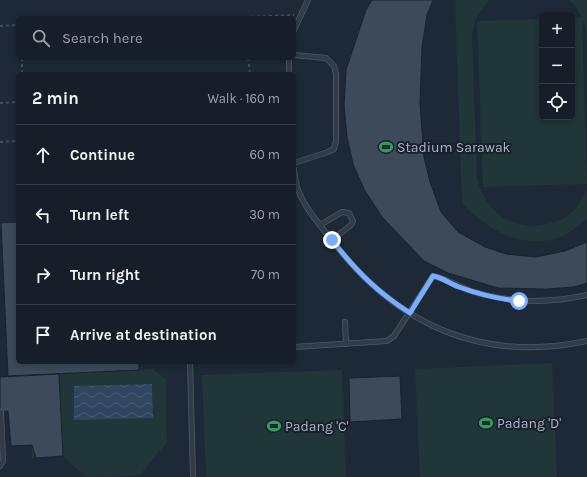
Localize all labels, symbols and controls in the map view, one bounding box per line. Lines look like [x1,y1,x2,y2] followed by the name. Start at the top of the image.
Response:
[539,12,575,120] map controls
[539,12,575,48] button: +
[16,16,296,60] search box
[30,27,52,49] icon: search
[62,29,143,47] text: Search here
[539,48,575,84] button: −
[539,84,575,120] button: locate
[32,88,79,108] text: 2 min
[207,91,280,106] text: Walk · 160 m
[378,139,394,155] sports icon: Stadium Sarawak
[397,139,511,156] place label: Stadium Sarawak
[32,144,54,166] icon: ahead
[70,146,135,164] text: Continue
[250,147,280,162] text: 60 m
[32,204,54,226] icon: left
[70,206,129,224] text: Turn left
[249,207,280,222] text: 30 m
[323,231,341,249] route end
[32,264,54,286] icon: right
[70,266,140,284] text: Turn right
[251,267,280,282] text: 70 m
[510,292,528,310] route start
[32,324,54,346] icon: arrive
[70,326,217,344] text: Arrive at destination
[478,415,494,431] sports icon: Padang 'D'
[497,415,561,432] place label: Padang 'D'
[266,418,282,434] sports icon: Padang 'C'
[285,418,349,435] place label: Padang 'C'

